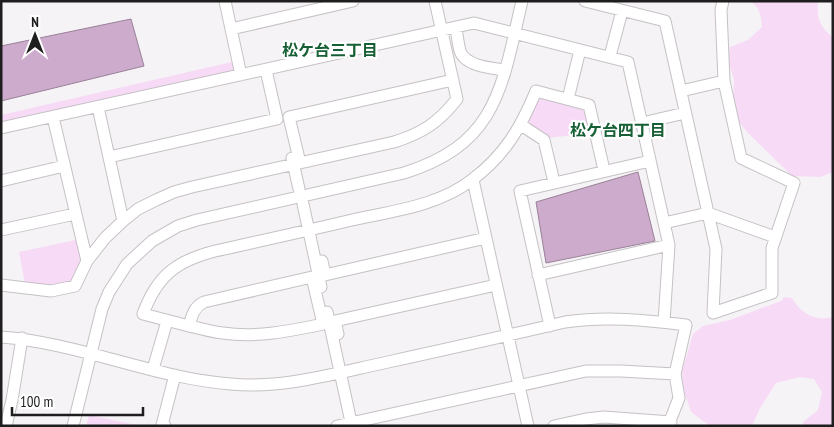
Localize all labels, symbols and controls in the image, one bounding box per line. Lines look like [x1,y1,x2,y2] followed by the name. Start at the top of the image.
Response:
[10,10,60,60] north arrow
[31,13,39,31] text: N
[282,40,378,60] district label: 松ケ台三丁目
[570,120,666,140] district label: 松ケ台四丁目
[12,384,144,416] scale bar
[20,392,53,411] text: 100 m

